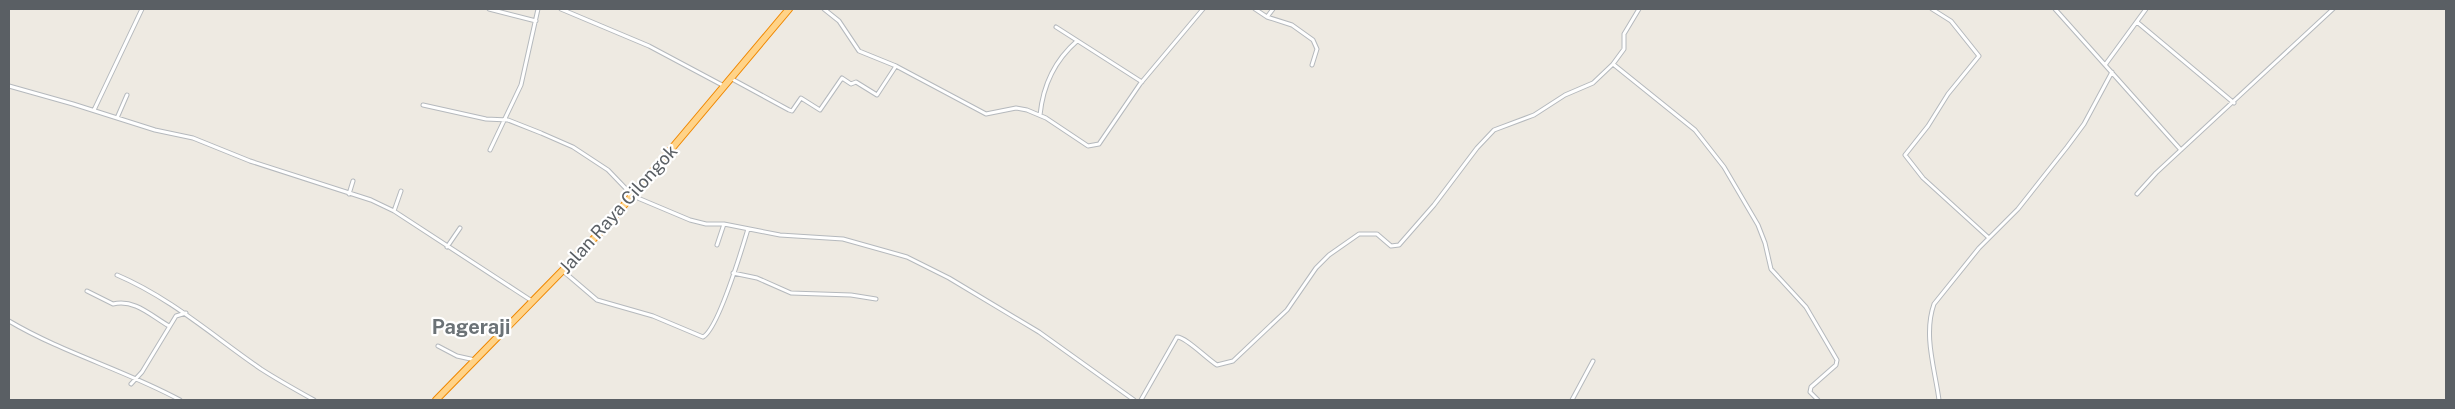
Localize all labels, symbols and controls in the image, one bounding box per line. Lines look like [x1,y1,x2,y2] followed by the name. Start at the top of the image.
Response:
[555,140,681,278] street label: Jalan Raya Cilongok
[432,315,510,339] district label: Pageraji

